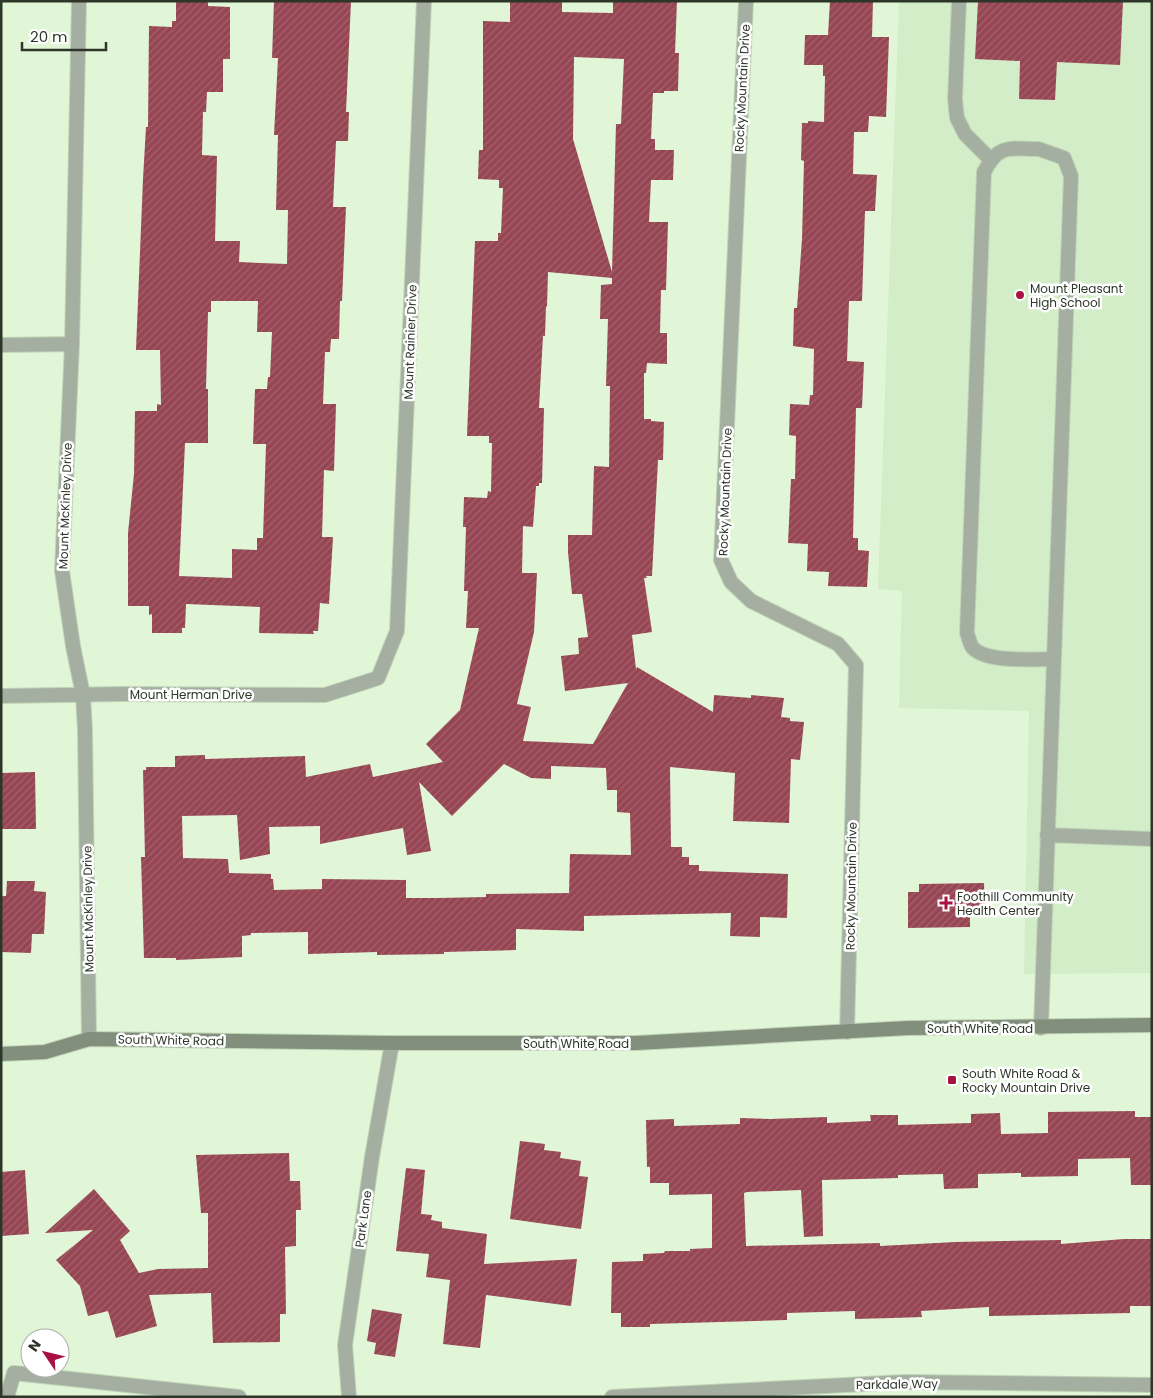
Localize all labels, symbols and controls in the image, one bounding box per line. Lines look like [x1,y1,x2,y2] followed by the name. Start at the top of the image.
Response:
[22,20,106,52] scale bar
[730,24,754,152] street label: Rocky Mountain Drive
[30,26,68,47] text: 20 m
[1030,280,1123,311] place label: Mount Pleasant High School
[399,284,421,400] street label: Mount Rainier Drive
[1014,289,1026,301] marker: Mount Pleasant High School
[714,428,736,556] street label: Rocky Mountain Drive
[54,442,76,570] street label: Mount McKinley Drive
[130,686,252,703] street label: Mount Herman Drive
[841,822,861,950] street label: Rocky Mountain Drive
[78,845,98,973] street label: Mount McKinley Drive
[957,888,1074,919] place label: Foothill Community Health Center
[939,896,953,910] marker: Foothill Community Health Center
[927,1020,1033,1037] street label: South White Road
[118,1031,224,1049] street label: South White Road
[523,1035,629,1052] street label: South White Road
[962,1065,1090,1096] place label: South White Road & Rocky Mountain Drive
[946,1074,958,1086] marker: South White Road & Rocky Mountain Drive
[351,1189,375,1249] street label: Park Lane
[20,1328,70,1378] north arrow
[23,1335,46,1356] text: N
[856,1375,938,1393] street label: Parkdale Way

